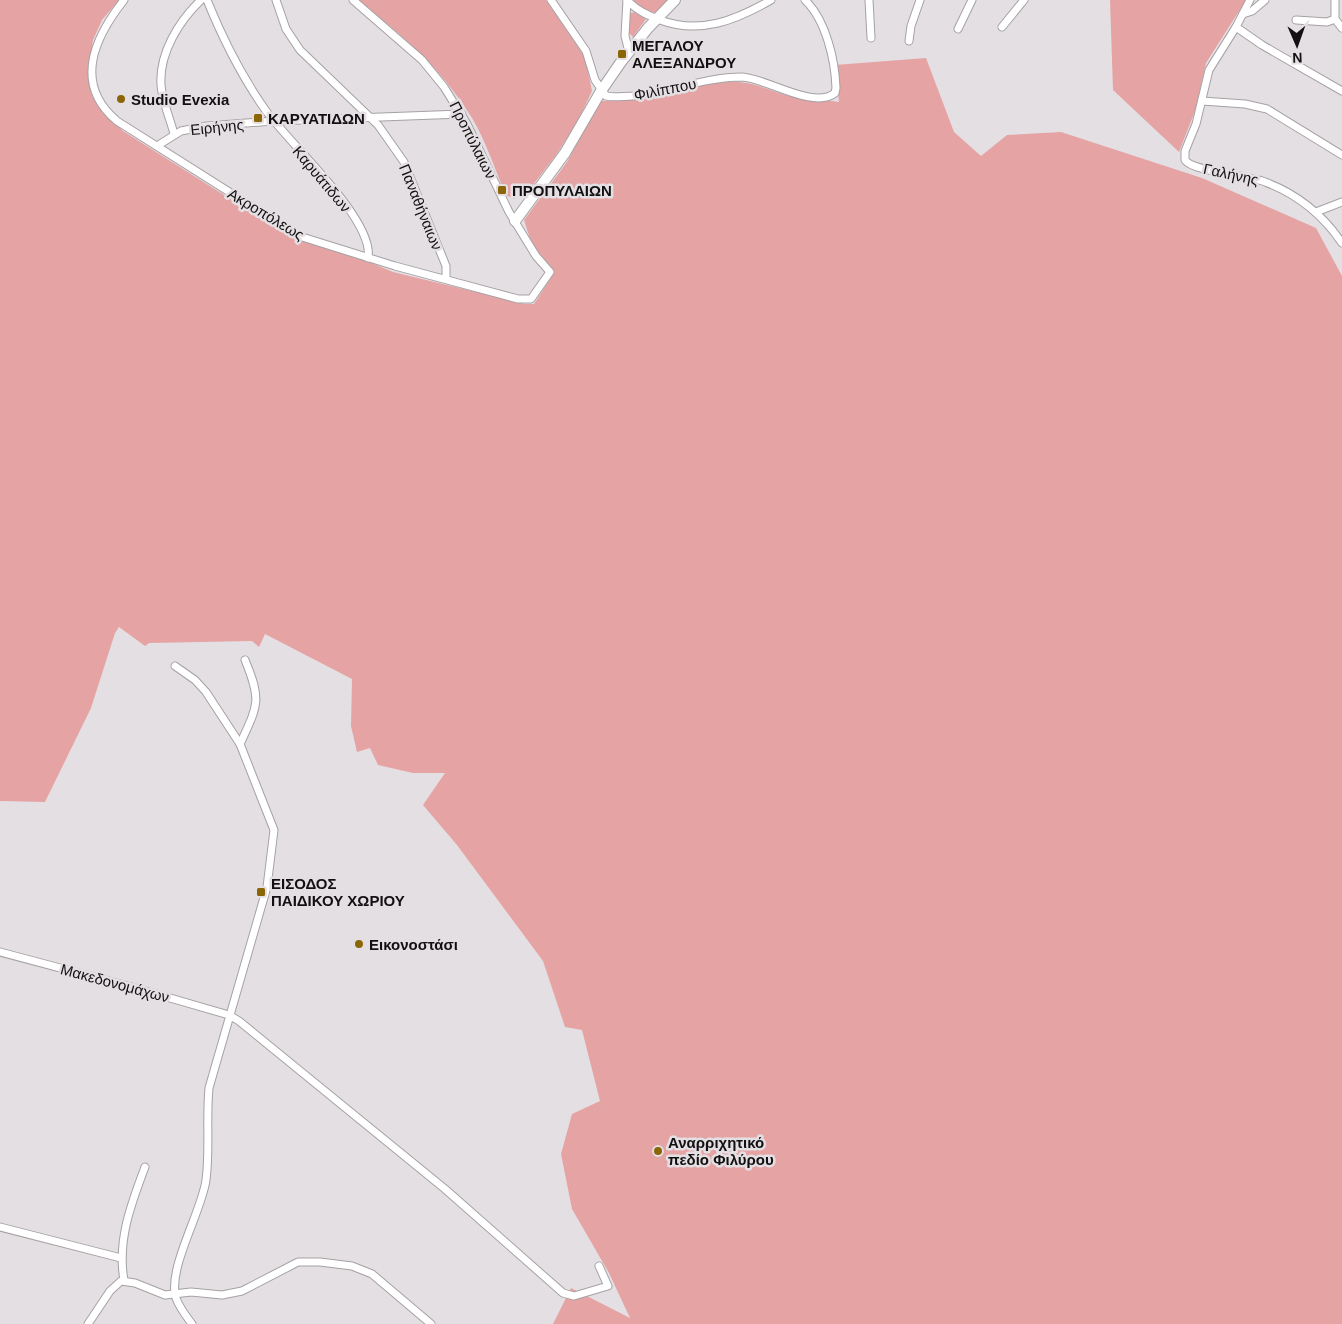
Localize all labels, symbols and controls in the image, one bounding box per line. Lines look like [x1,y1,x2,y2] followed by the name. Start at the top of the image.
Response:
[1272,20,1322,70] north arrow
[632,37,736,71] place label: ΜΕΓΑΛΟΥ ΑΛΕΞΑΝΔΡΟΥ
[616,48,628,60] marker: ΜΕΓΑΛΟΥ ΑΛΕΞΑΝΔΡΟΥ
[1292,50,1303,66] text: N
[632,75,698,103] street label: Φιλίππου
[131,91,230,108] place label: Studio Evexia
[115,93,127,105] marker: Studio Evexia
[446,98,500,182] street label: Προπύλαιων
[268,110,365,127] place label: ΚΑΡΥΑΤΙΔΩΝ
[252,112,264,124] marker: ΚΑΡΥΑΤΙΔΩΝ
[190,116,244,138] street label: Ειρήνης
[290,143,354,215] street label: Καρυάτιδων
[1202,160,1260,188] street label: Γαλήνης
[396,162,446,252] street label: Παναθήναιων
[512,182,612,199] place label: ΠΡΟΠΥΛΑΙΩΝ
[496,184,508,196] marker: ΠΡΟΠΥΛΑΙΩΝ
[225,185,307,243] street label: Ακροπόλεως
[271,875,405,909] place label: ΕΙΣΟΔΟΣ ΠΑΙΔΙΚΟΥ ΧΩΡΙΟΥ
[255,886,267,898] marker: ΕΙΣΟΔΟΣ ΠΑΙΔΙΚΟΥ ΧΩΡΙΟΥ
[369,936,458,953] place label: Εικονοστάσι
[353,938,365,950] marker: Εικονοστάσι
[59,960,171,1006] street label: Μακεδονομάχων
[668,1134,774,1168] place label: Αναρριχητικό πεδίο Φιλύρου
[652,1145,664,1157] marker: Αναρριχητικό πεδίο Φιλύρου

